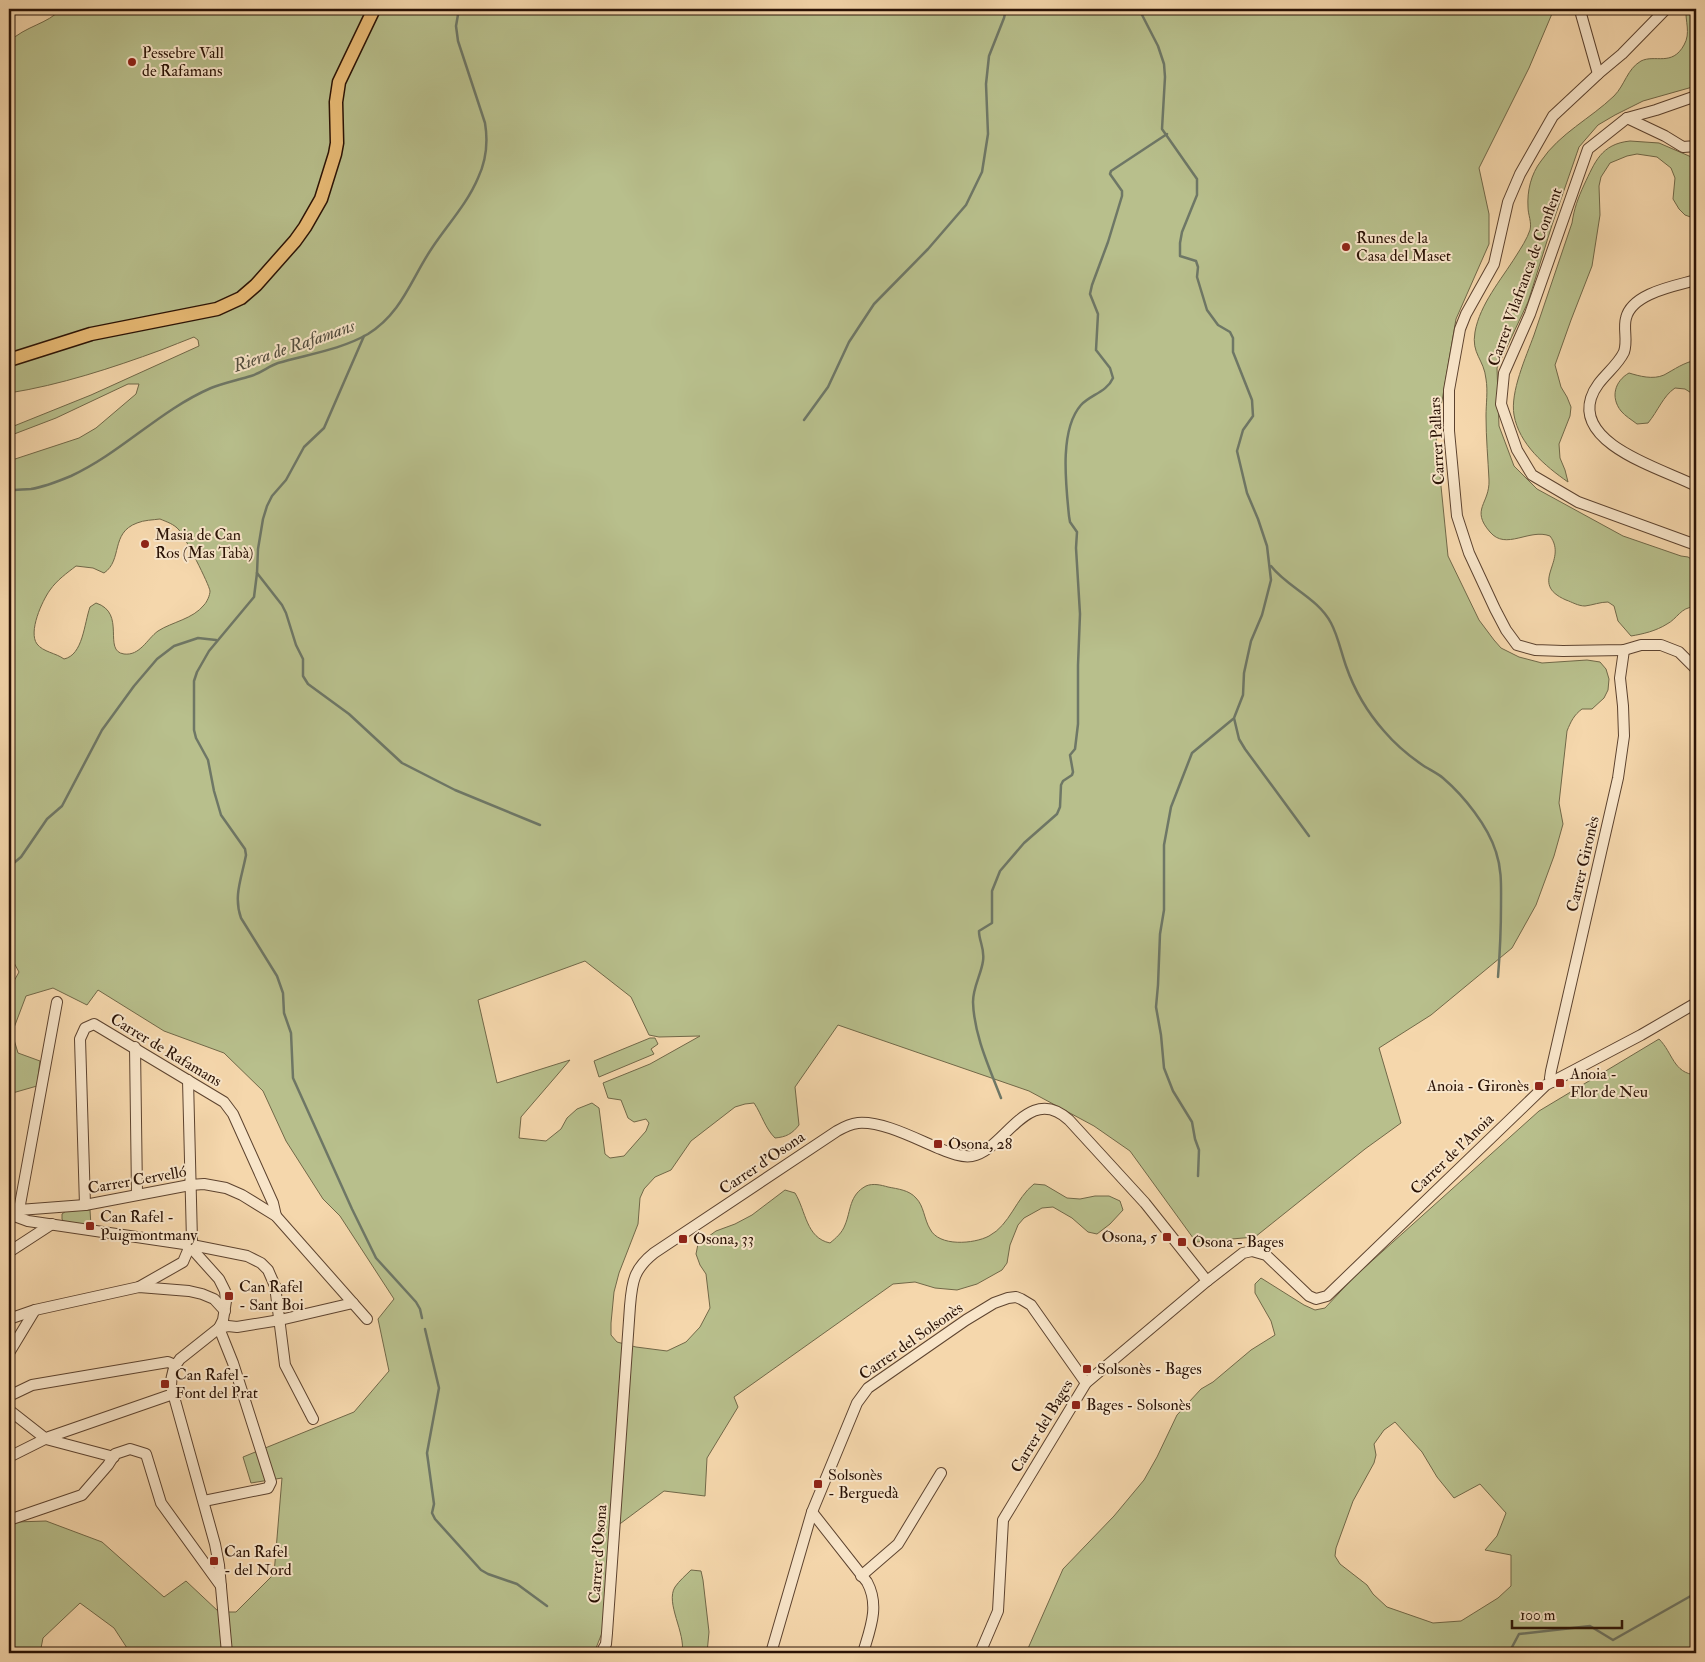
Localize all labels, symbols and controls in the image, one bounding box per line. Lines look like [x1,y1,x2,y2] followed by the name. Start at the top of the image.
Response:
[142,43,224,81] place label: Pessebre Vall de Rafamans
[126,56,138,68] marker: Pessebre Vall de Rafamans
[1483,185,1567,369] street label: Carrer Vilafranca de Conflent
[1356,228,1451,266] place label: Runes de la Casa del Maset
[1340,241,1352,253] marker: Runes de la Casa del Maset
[229,314,359,378] water label: Riera de Rafamans
[1425,397,1449,485] street label: Carrer Pallars
[155,525,253,563] place label: Masia de Can Ros (Mas Tabà)
[139,538,151,550] marker: Masia de Can Ros (Mas Tabà)
[1562,814,1604,914] street label: Carrer Gironès
[107,1009,225,1091] street label: Carrer de Rafamans
[1569,1064,1648,1102] place label: Anoia - Flor de Neu
[1426,1076,1529,1096] place label: Anoia - Gironès
[1554,1077,1566,1089] marker: Anoia - Flor de Neu
[1533,1080,1545,1092] marker: Anoia - Gironès
[1406,1109,1498,1199] street label: Carrer de l'Anoia
[715,1127,809,1199] street label: Carrer d'Osona
[948,1134,1013,1154] place label: Osona, 28
[932,1138,944,1150] marker: Osona, 28
[86,1161,188,1199] street label: Carrer Cervelló
[100,1207,198,1245] place label: Can Rafel - Puigmontmany
[84,1220,96,1232] marker: Can Rafel - Puigmontmany
[1101,1227,1157,1247] place label: Osona, 5
[693,1229,754,1249] place label: Osona, 33
[1161,1231,1173,1243] marker: Osona, 5
[1192,1232,1284,1252] place label: Osona - Bages
[677,1233,689,1245] marker: Osona, 33
[1176,1236,1188,1248] marker: Osona - Bages
[239,1277,304,1315] place label: Can Rafel - Sant Boi
[223,1290,235,1302] marker: Can Rafel - Sant Boi
[855,1298,967,1384] street label: Carrer del Solsonès
[1097,1359,1202,1379] place label: Solsonès - Bages
[1081,1363,1093,1375] marker: Solsonès - Bages
[175,1365,258,1403] place label: Can Rafel - Font del Prat
[1006,1376,1078,1476] street label: Carrer del Bages
[159,1378,171,1390] marker: Can Rafel - Font del Prat
[1086,1395,1191,1415] place label: Bages - Solsonès
[1070,1399,1082,1411] marker: Bages - Solsonès
[828,1465,899,1503] place label: Solsonès - Berguedà
[812,1478,824,1490] marker: Solsonès - Berguedà
[585,1503,611,1604] street label: Carrer d'Osona
[224,1542,292,1580] place label: Can Rafel - del Nord
[208,1555,220,1567] marker: Can Rafel - del Nord
[1512,1597,1622,1629] scale bar
[1520,1606,1556,1625] text: 100 m

